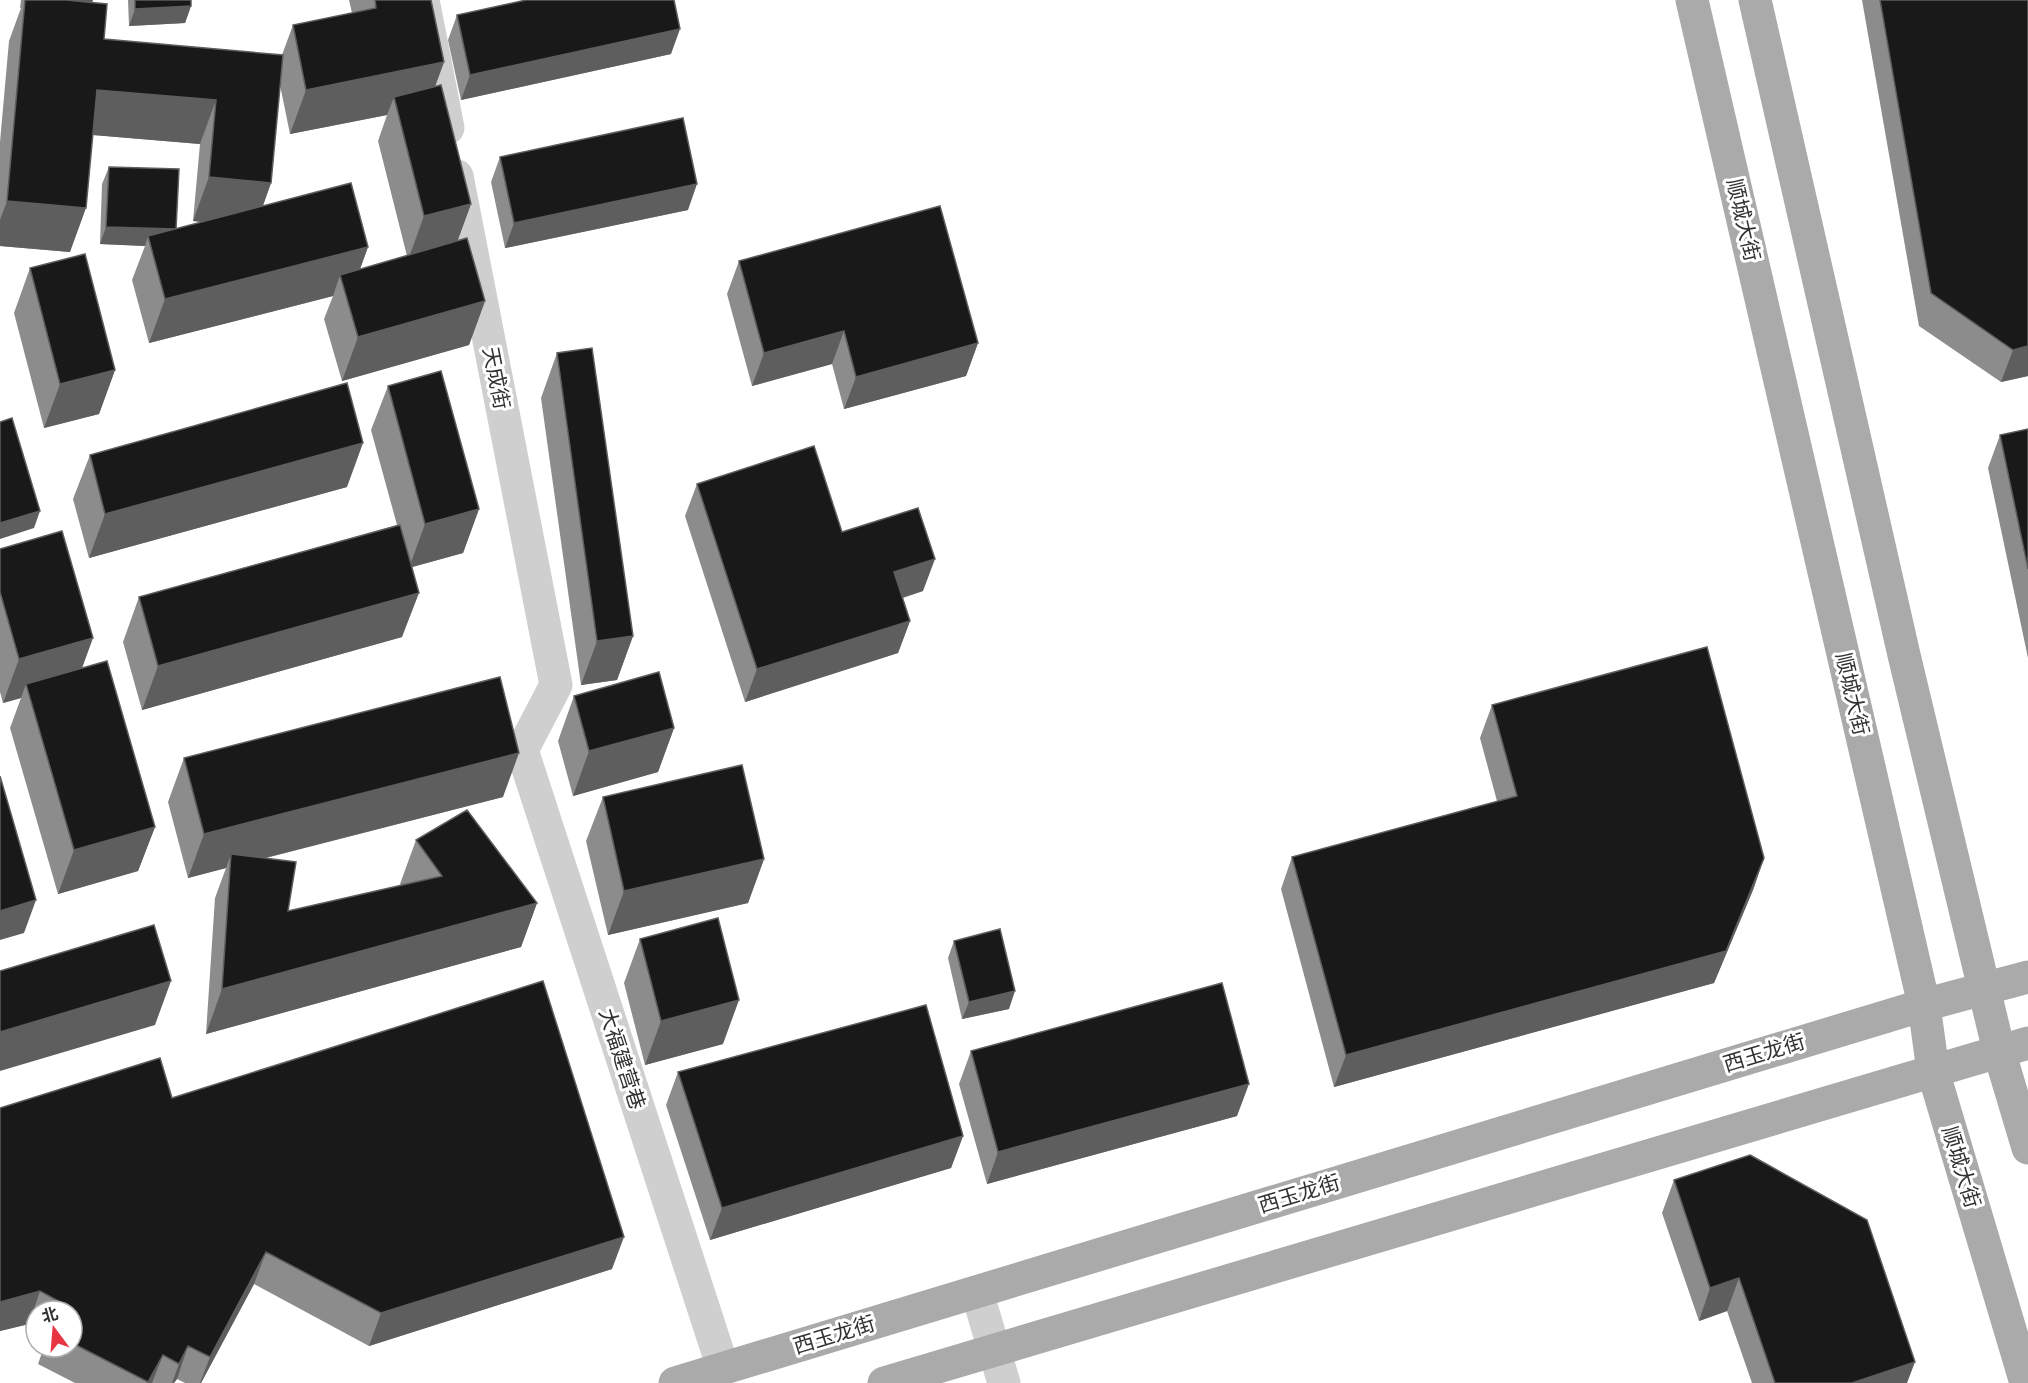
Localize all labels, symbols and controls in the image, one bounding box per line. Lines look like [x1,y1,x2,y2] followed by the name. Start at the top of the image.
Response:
[1719,176,1767,264] street label: 顺城大街
[475,344,517,412] street label: 天成街
[1828,650,1876,738] street label: 顺城大街
[592,1004,652,1114] street label: 大福建营巷
[1719,1026,1809,1080] street label: 西玉龙街
[1934,1122,1988,1212] street label: 顺城大街
[1254,1167,1344,1221] street label: 西玉龙街
[24,1299,84,1359] north arrow
[39,1302,61,1328] text: 北
[789,1308,879,1362] street label: 西玉龙街

